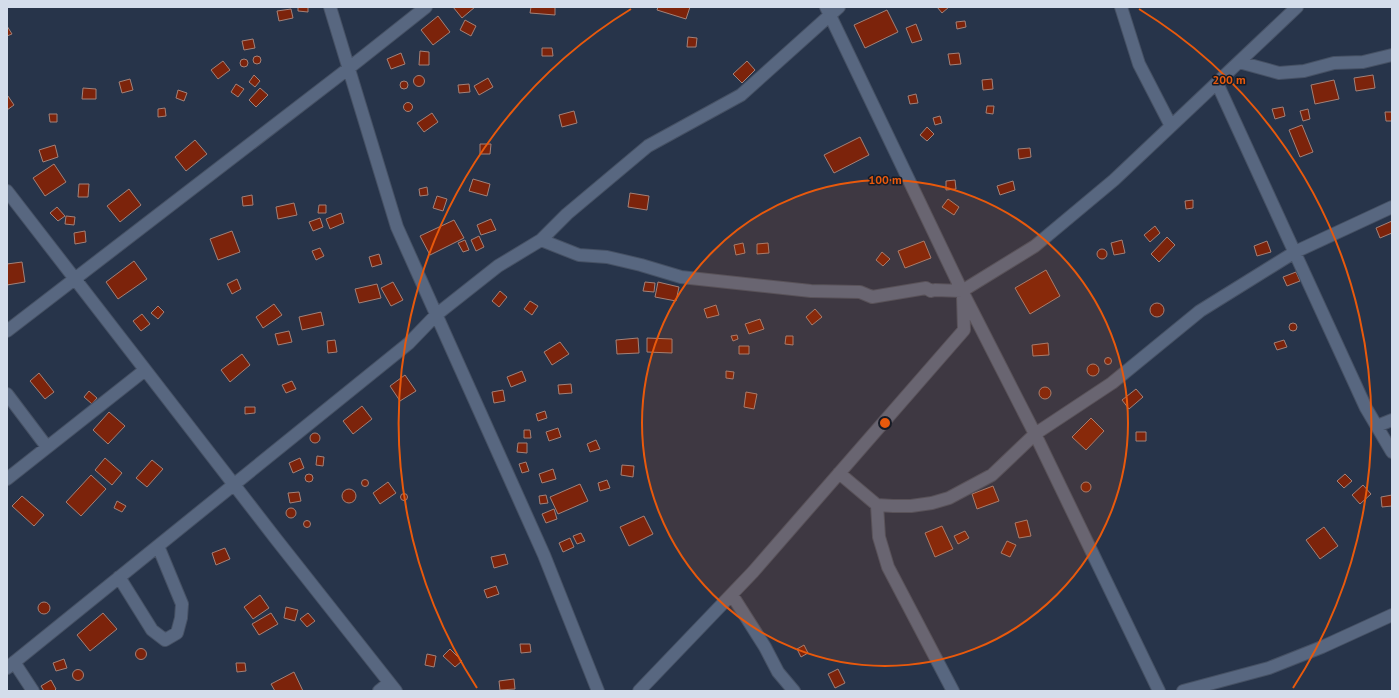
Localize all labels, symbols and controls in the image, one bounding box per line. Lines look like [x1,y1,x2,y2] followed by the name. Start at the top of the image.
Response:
[1212,72,1246,87] text: 200 m
[868,172,902,187] text: 100 m
[878,416,892,430] centre of rings

